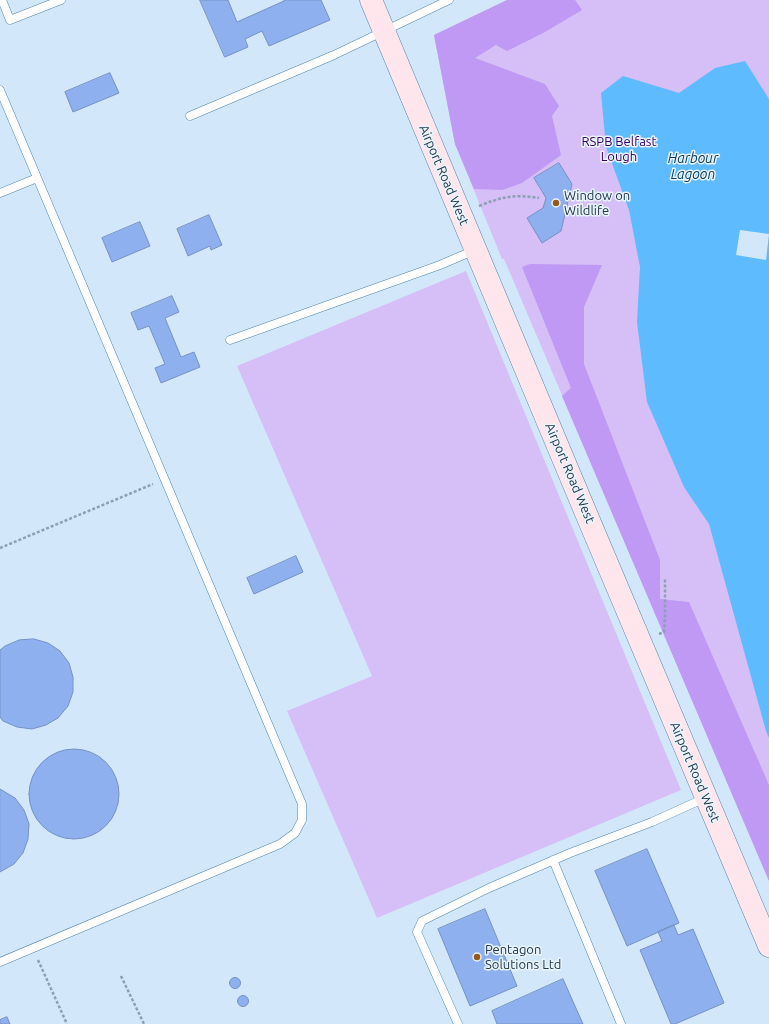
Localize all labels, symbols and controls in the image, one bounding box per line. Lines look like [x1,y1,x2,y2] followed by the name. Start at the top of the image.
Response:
[416,122,472,228] street label: Airport Road West
[581,134,657,165] park label: RSPB Belfast Lough
[668,150,718,182] water label: Harbour Lagoon
[564,188,630,219] place label: Window on Wildlife
[551,198,561,208] marker: Window on Wildlife
[542,420,598,526] street label: Airport Road West
[667,719,723,825] street label: Airport Road West
[485,942,561,973] place label: Pentagon Solutions Ltd
[472,952,482,962] marker: Pentagon Solutions Ltd

